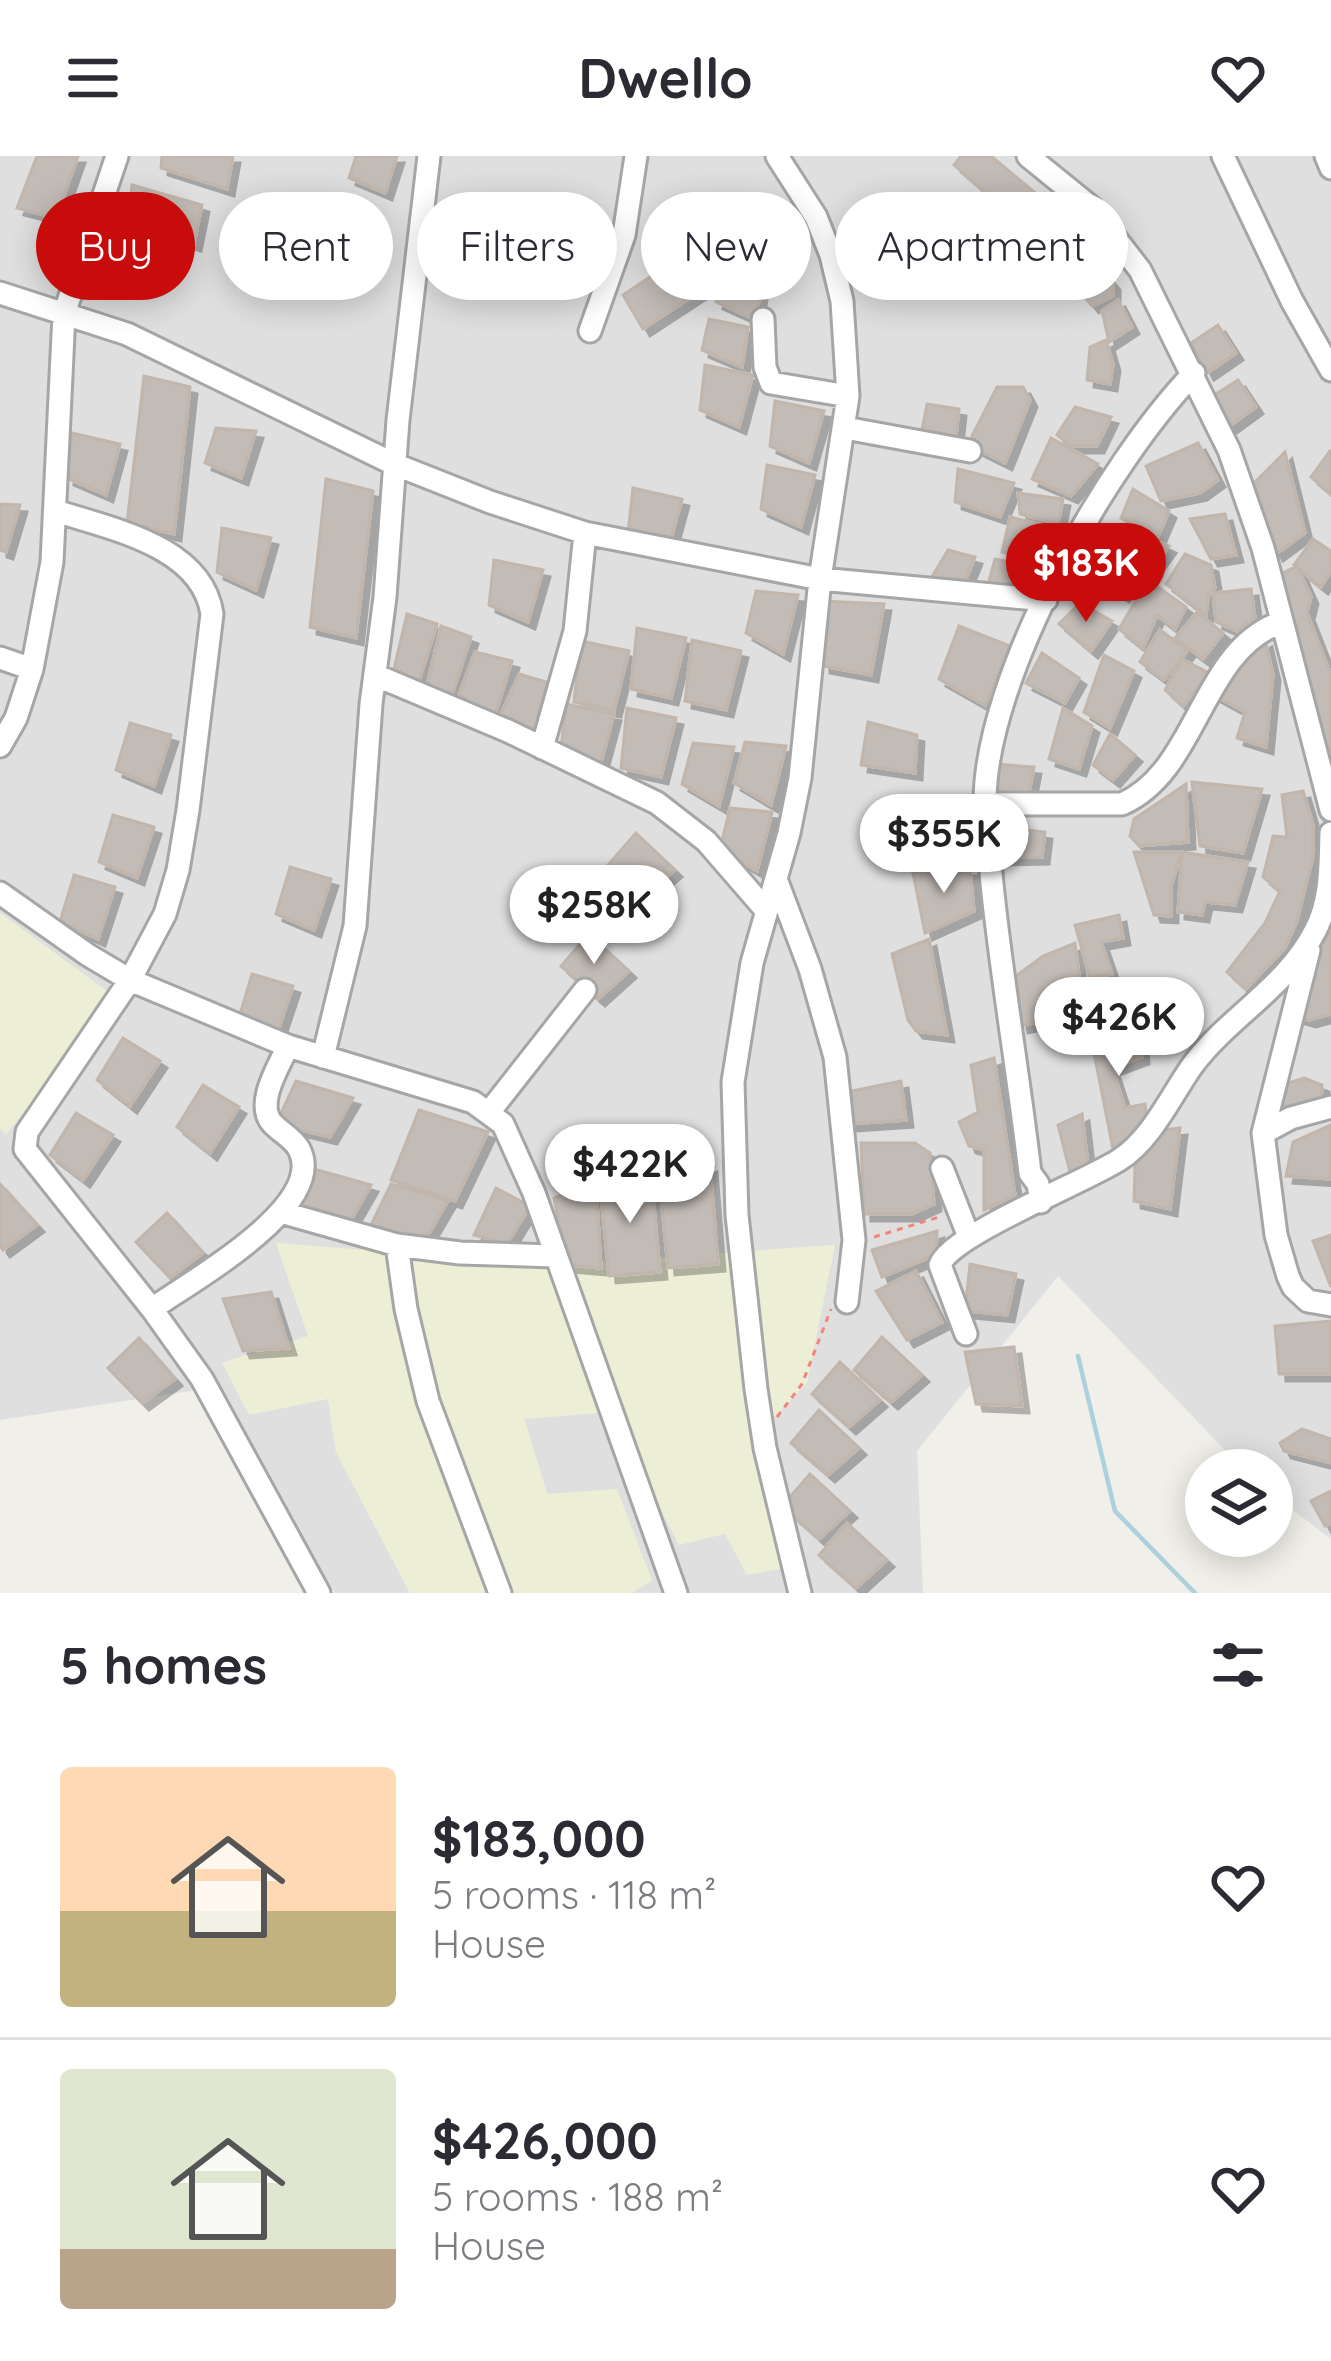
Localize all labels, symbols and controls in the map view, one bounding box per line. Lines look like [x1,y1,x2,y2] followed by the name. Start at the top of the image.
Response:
[578,44,753,112] text: Dwello
[60,45,126,111] icon: menu
[1205,45,1271,111] icon: heart
[36,192,195,300] chip: Buy
[219,192,393,300] chip: Rent
[417,192,617,300] chip: Filters
[641,192,811,300] chip: New
[835,192,1128,300] chip: Apartment
[1002,523,1170,625] pin: $183K
[1033,537,1139,586] text: $183K
[860,794,1028,896] pin: $355K
[887,808,1001,857] text: $355K
[510,865,678,967] pin: $258K
[537,879,651,928] text: $258K
[1035,977,1203,1079] pin: $426K
[1061,991,1177,1040] text: $426K
[546,1124,714,1226] pin: $422K
[572,1138,688,1187] text: $422K
[1185,1449,1293,1557] map controls
[1185,1449,1293,1557] button: layers
[1205,1632,1271,1698] icon: filters
[60,1633,267,1697] text: 5 homes
[432,1806,646,1870] text: $183,000
[156,1815,300,1959] icon: home
[1205,1854,1271,1920] icon: heart
[432,1870,716,1919] text: 5 rooms · 118 m²
[432,1919,546,1968] text: House
[432,2108,658,2172] text: $426,000
[156,2117,300,2261] icon: home
[1205,2156,1271,2222] icon: heart
[432,2172,723,2221] text: 5 rooms · 188 m²
[432,2221,546,2270] text: House

